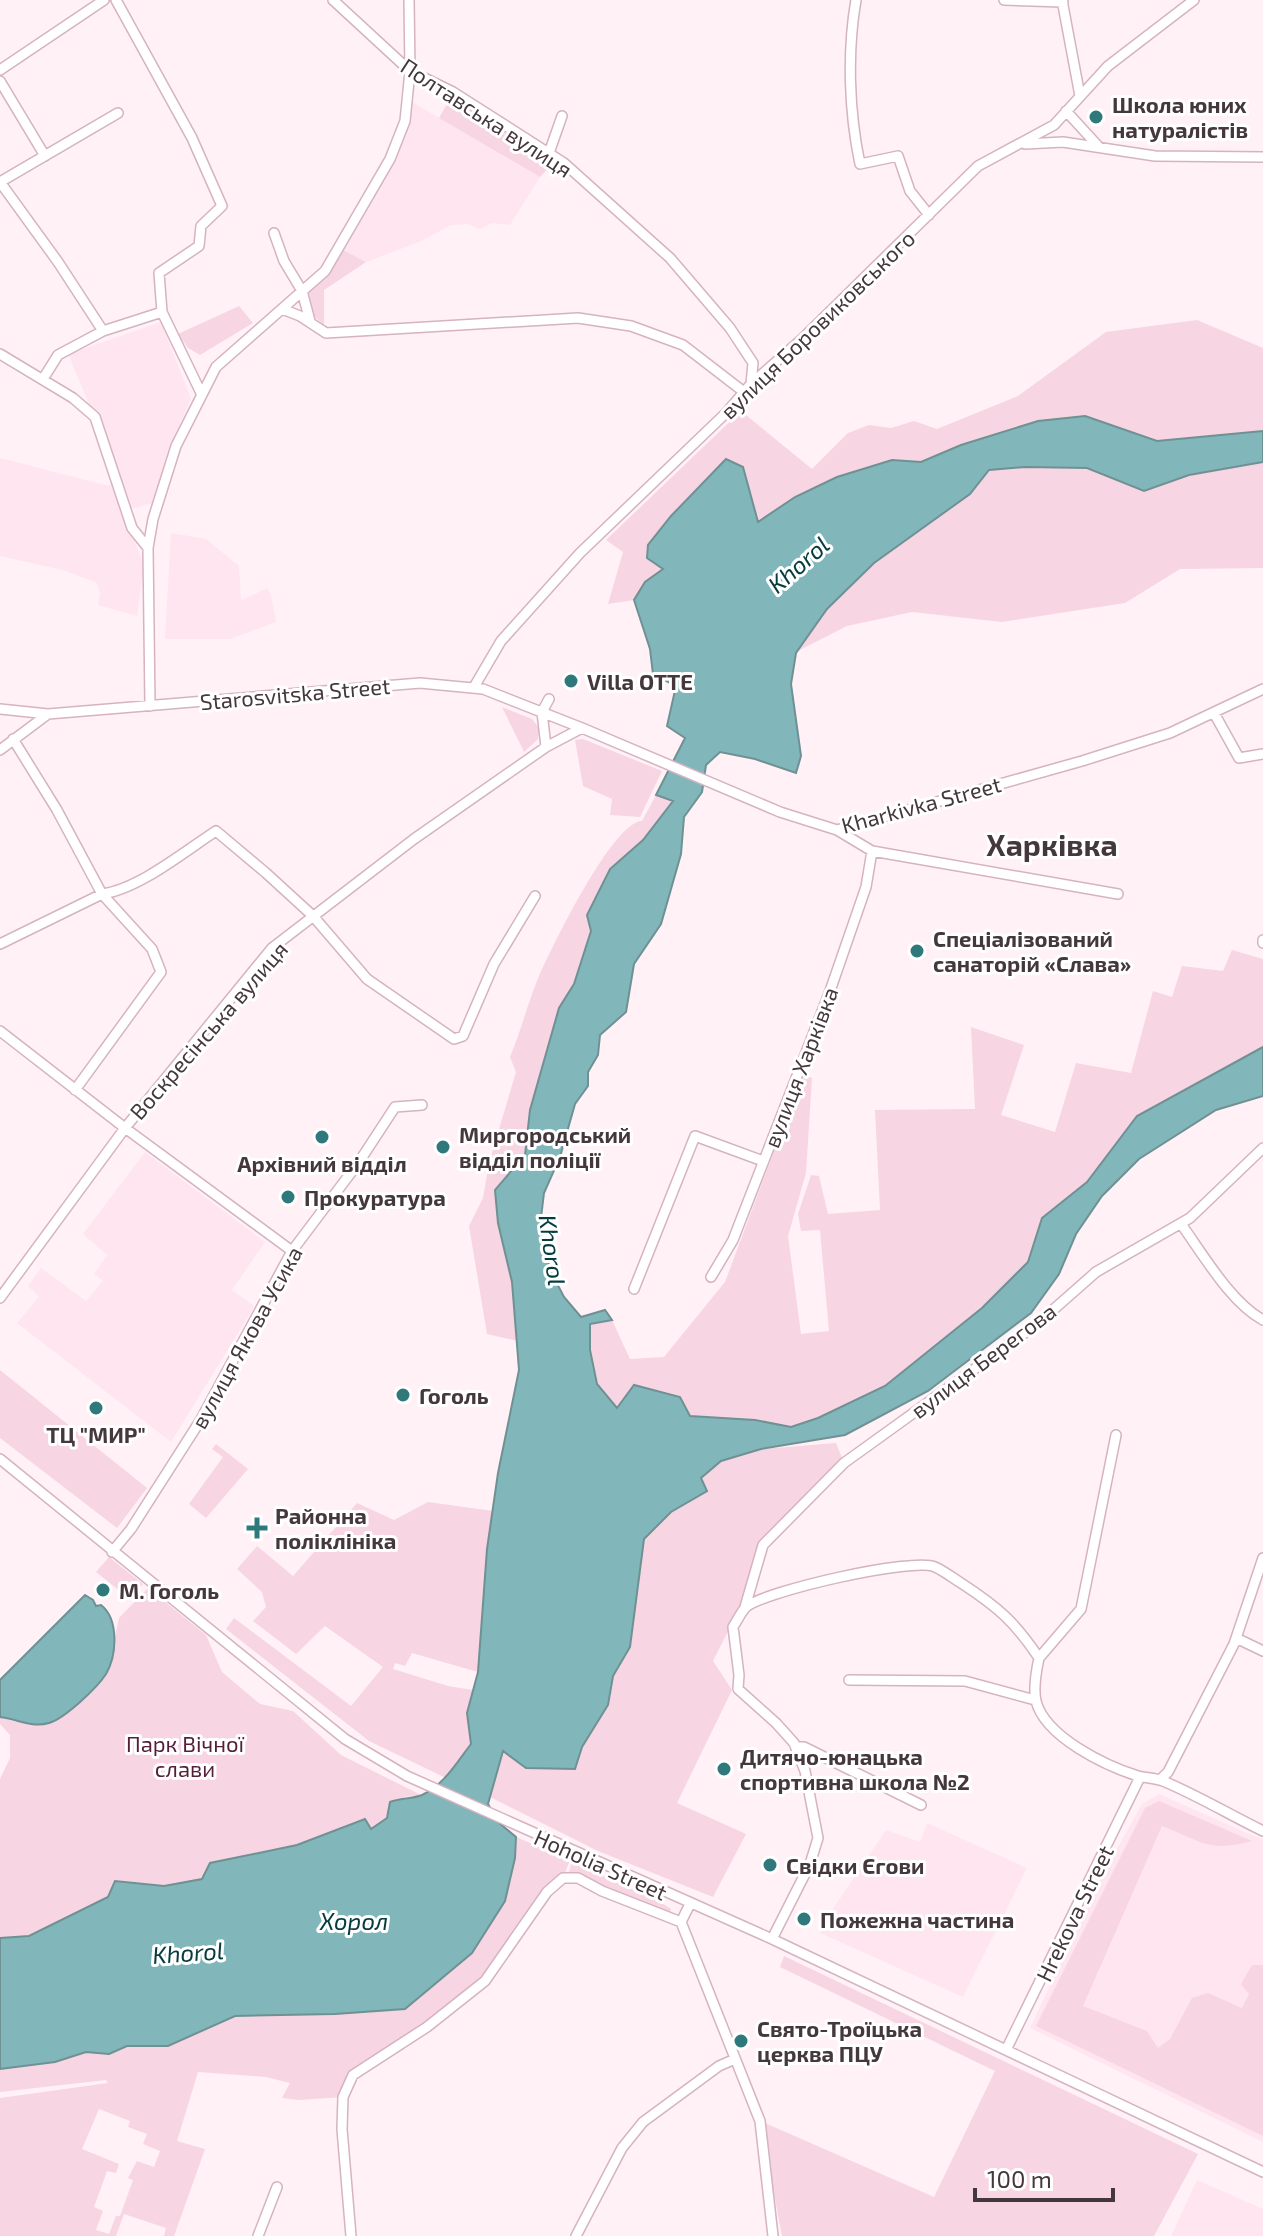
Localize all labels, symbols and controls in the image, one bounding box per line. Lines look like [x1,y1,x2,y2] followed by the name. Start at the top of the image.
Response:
[396,52,577,183] street label: Полтавська вулиця
[1112,91,1248,142] place label: Школа юних натуралістів
[1087,108,1105,126] marker: Школа юних натуралістів
[715,224,920,424] street label: вулиця Боровиковського
[761,530,835,598] water label: Khorol
[587,668,693,694] place label: Villa OTTE
[199,672,391,714] street label: Starosvitska Street
[562,672,580,690] marker: Villa OTTE
[838,770,1004,838] street label: Kharkivka Street
[986,826,1118,862] district label: Харківка
[933,925,1131,976] place label: Спеціалізований санаторій «Слава»
[124,936,293,1125] street label: Воскресінська вулиця
[908,942,926,960] marker: Спеціалізований санаторій «Слава»
[757,983,844,1151] street label: вулиця Харківка
[459,1121,631,1172] place label: Миргородський відділ поліції
[313,1128,331,1146] marker: Архівний відділ
[434,1138,452,1156] marker: Миргородський відділ поліції
[237,1150,407,1176] place label: Архівний відділ
[304,1184,446,1210] place label: Прокуратура
[279,1188,297,1206] marker: Прокуратура
[534,1213,572,1287] water label: Khorol
[185,1241,308,1433] street label: вулиця Якова Усика
[905,1297,1061,1424] street label: вулиця Берегова
[419,1382,489,1408] place label: Гоголь
[394,1386,412,1404] marker: Гоголь
[87,1399,105,1417] marker: ТЦ "МИР"
[46,1421,146,1447] place label: ТЦ "МИР"
[275,1502,396,1553] place label: Районна поліклініка
[246,1517,268,1539] marker: Районна поліклініка
[119,1577,219,1603] place label: М. Гоголь
[94,1581,112,1599] marker: М. Гоголь
[126,1730,245,1781] park label: Парк Вічної слави
[740,1743,970,1794] place label: Дитячо-юнацька спортивна школа №2
[715,1760,733,1778] marker: Дитячо-юнацька спортивна школа №2
[531,1823,671,1905] street label: Hoholia Street
[1030,1841,1118,1985] street label: Hrekova Street
[786,1852,924,1878] place label: Свідки Єгови
[761,1856,779,1874] marker: Свідки Єгови
[319,1906,388,1935] water label: Хорол
[820,1906,1014,1932] place label: Пожежна частина
[795,1910,813,1928] marker: Пожежна частина
[151,1935,225,1969] water label: Khorol
[757,2015,922,2066] place label: Свято-Троїцька церква ПЦУ
[732,2032,750,2050] marker: Свято-Троїцька церква ПЦУ
[975,2152,1113,2202] scale bar
[987,2164,1052,2193] text: 100 m

